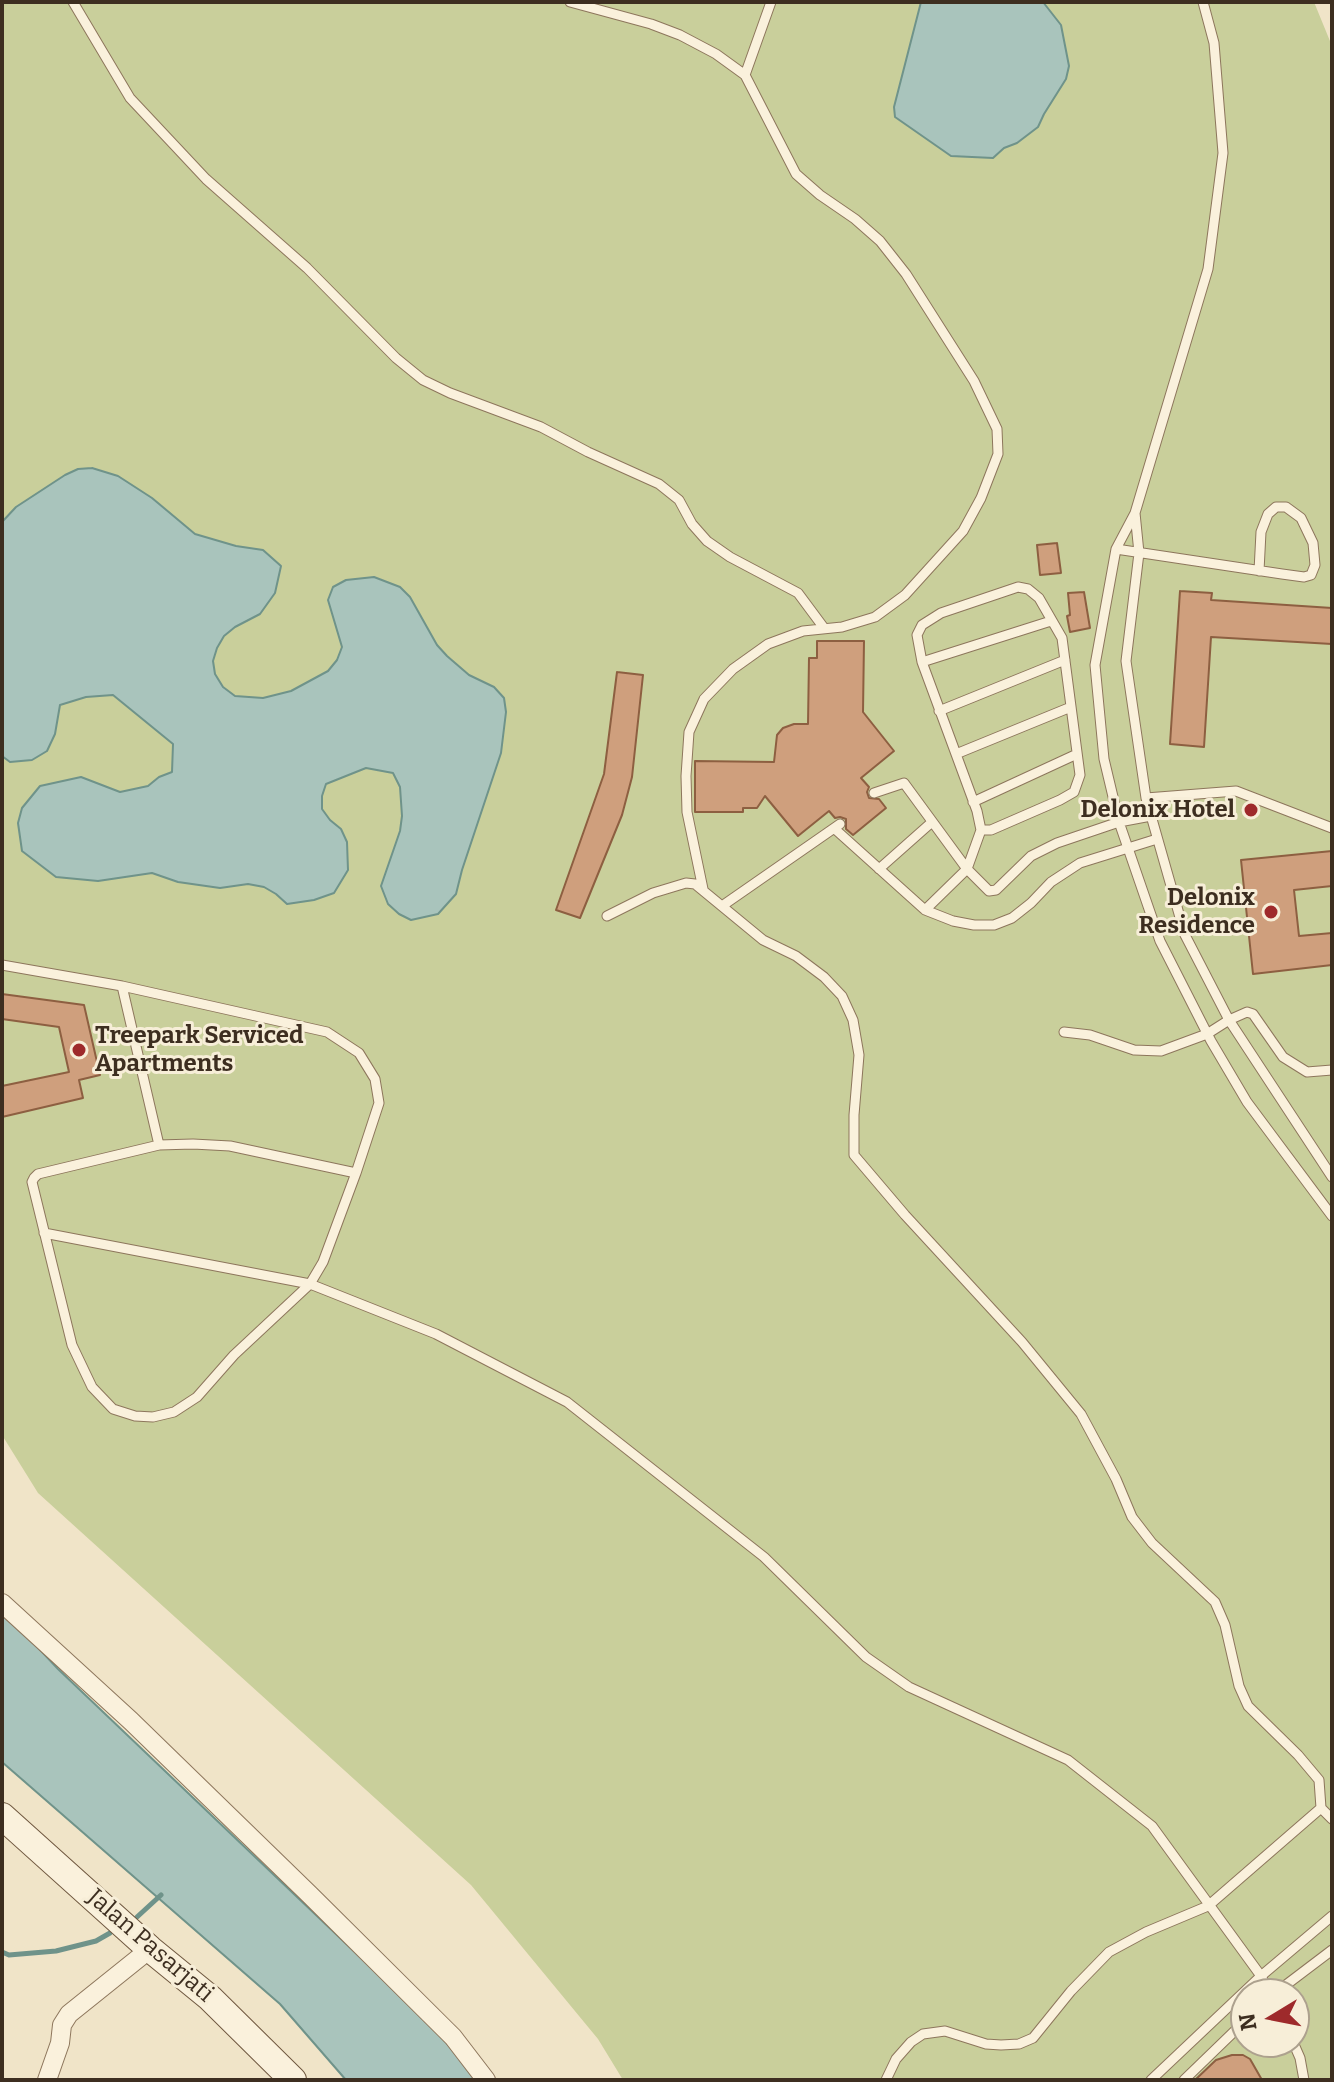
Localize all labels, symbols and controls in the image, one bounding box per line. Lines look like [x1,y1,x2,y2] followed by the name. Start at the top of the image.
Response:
[1080,796,1235,824] place label: Delonix Hotel
[1242,801,1260,819] marker: Delonix Hotel
[1139,884,1255,940] place label: Delonix Residence
[1262,903,1280,921] marker: Delonix Residence
[95,1022,303,1078] place label: Treepark Serviced Apartments
[70,1041,88,1059] marker: Treepark Serviced Apartments
[81,1883,219,2009] street label: Jalan Pasarjati
[1230,1978,1310,2058] north arrow
[1233,2011,1263,2033] text: N

